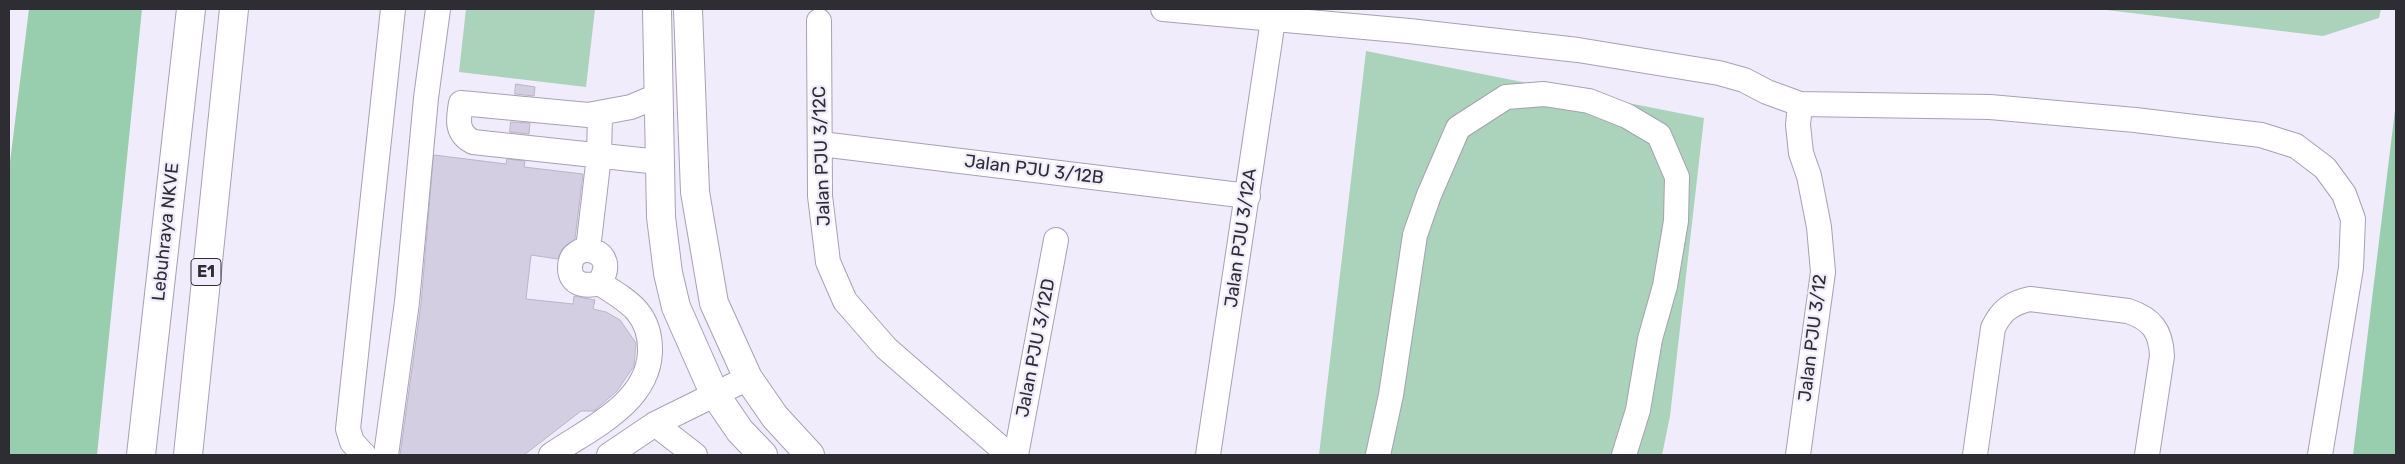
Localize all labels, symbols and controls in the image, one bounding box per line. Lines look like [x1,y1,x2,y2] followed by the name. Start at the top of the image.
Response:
[809,86,835,226] street label: Jalan PJU 3/12C
[963,151,1105,189] street label: Jalan PJU 3/12B
[148,162,184,302] street label: Lebuhraya NKVE
[1221,167,1261,309] street label: Jalan PJU 3/12A
[191,258,221,286] road number: E1
[1794,273,1832,403] street label: Jalan PJU 3/12
[1012,277,1060,419] street label: Jalan PJU 3/12D

